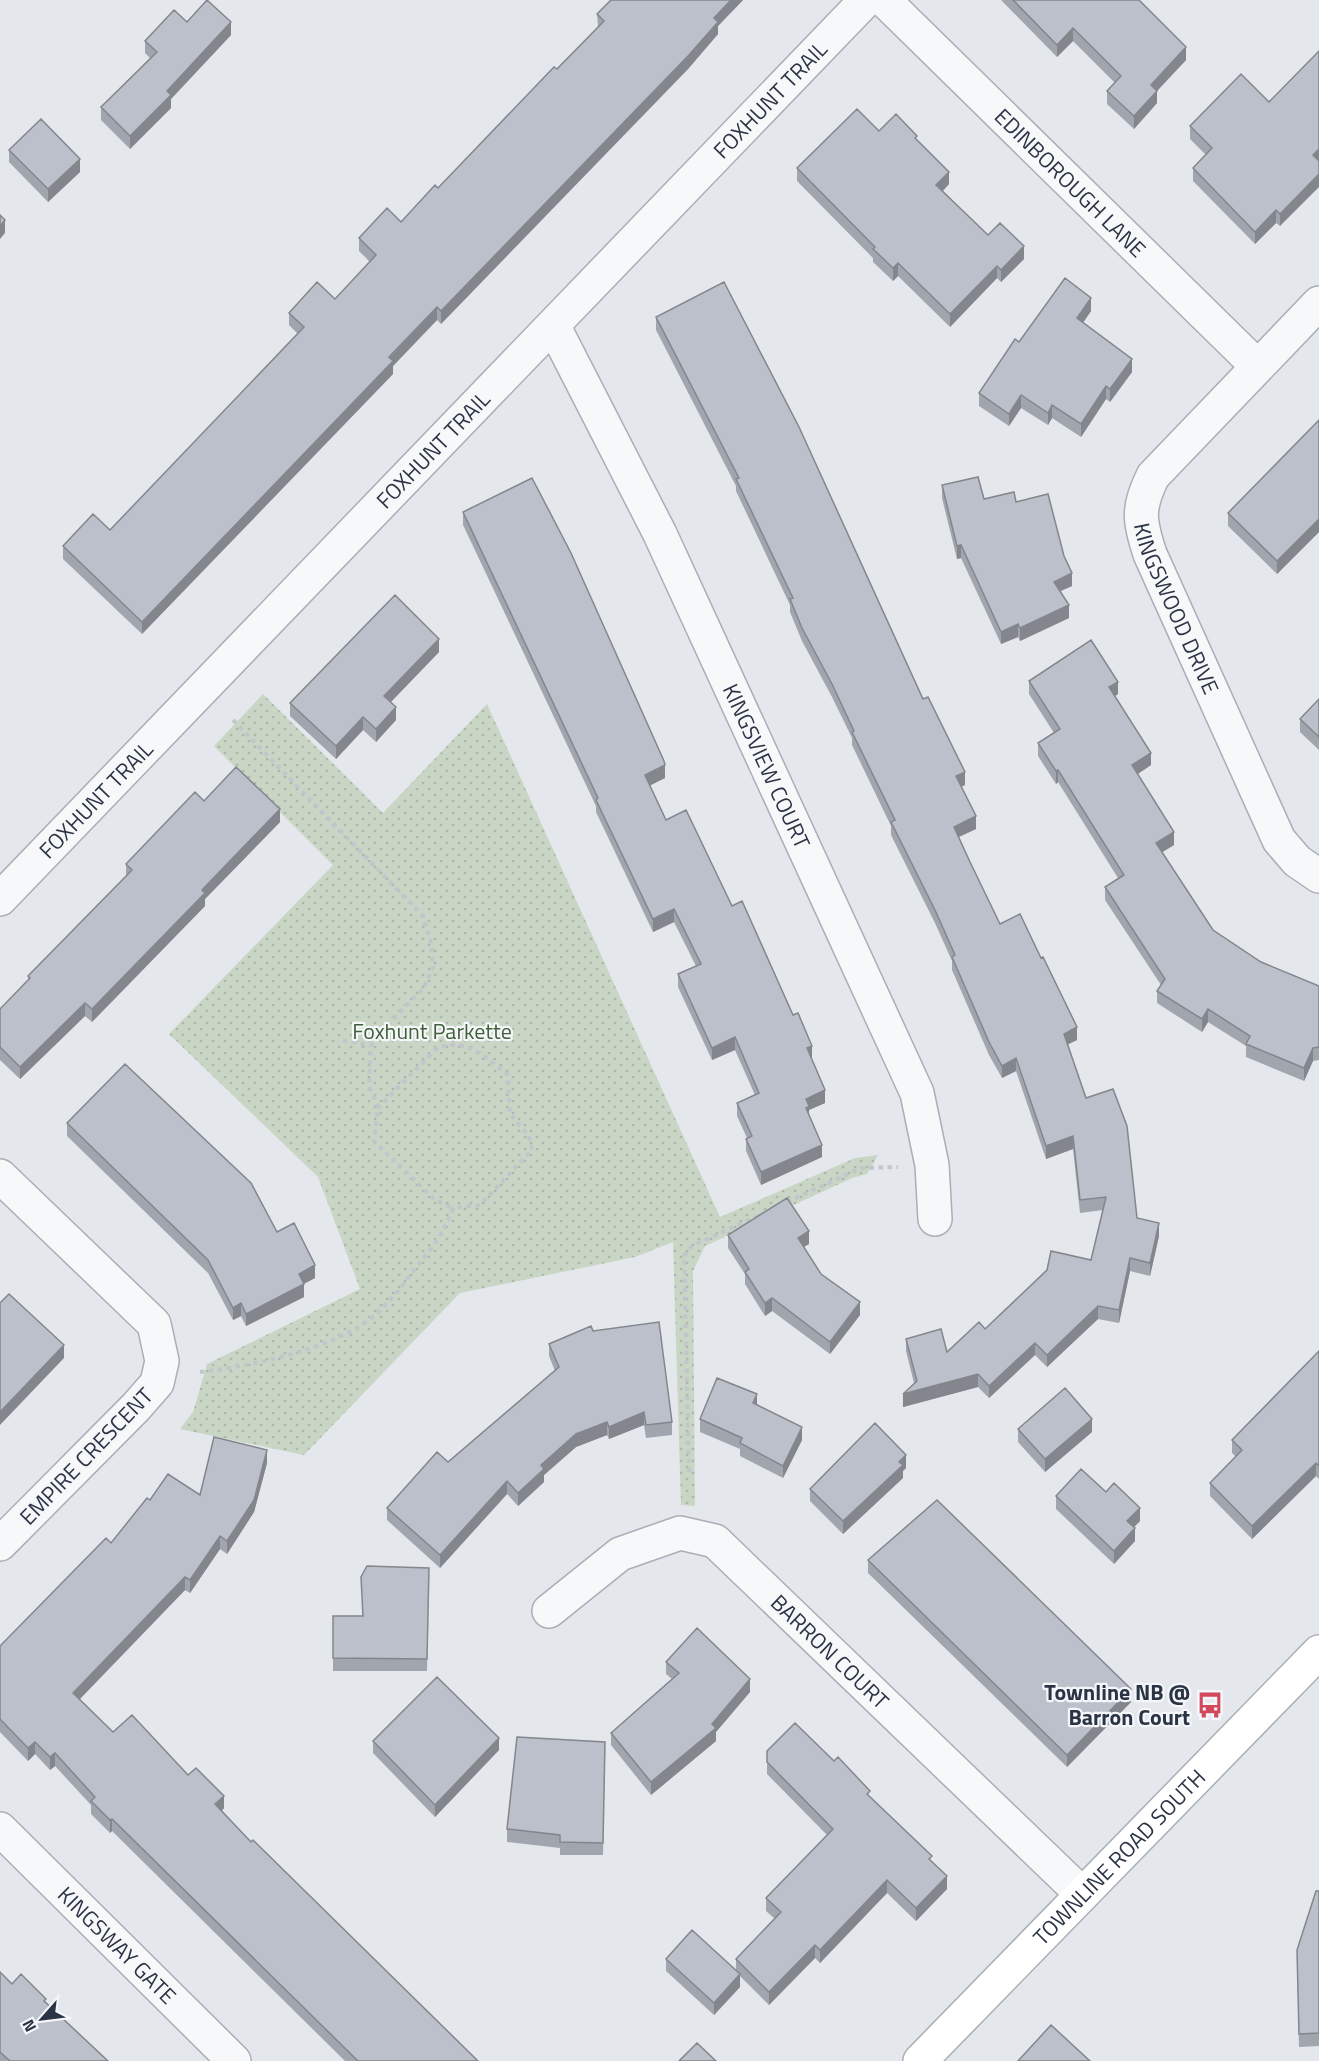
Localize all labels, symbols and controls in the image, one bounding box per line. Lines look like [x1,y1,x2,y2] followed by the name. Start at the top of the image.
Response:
[705,33,835,166] street label: FOXHUNT TRAIL
[987,100,1154,265] street label: EDINBOROUGH LANE
[368,383,498,516] street label: FOXHUNT TRAIL
[1125,520,1228,700] street label: KINGSWOOD DRIVE
[714,678,820,855] street label: KINGSVIEW COURT
[31,733,161,866] street label: FOXHUNT TRAIL
[352,1014,512,1048] park label: Foxhunt Parkette
[11,1379,161,1532] street label: EMPIRE CRESCENT
[763,1586,897,1717] street label: BARRON COURT
[1044,1675,1190,1734] place label: Townline NB @ Barron Court
[1195,1690,1225,1720] bus stop icon: Townline NB @ Barron Court
[1025,1761,1213,1953] street label: TOWNLINE ROAD SOUTH
[50,1878,184,2012] street label: KINGSWAY GATE
[12,1989,72,2049] north arrow
[16,2016,42,2037] text: N

